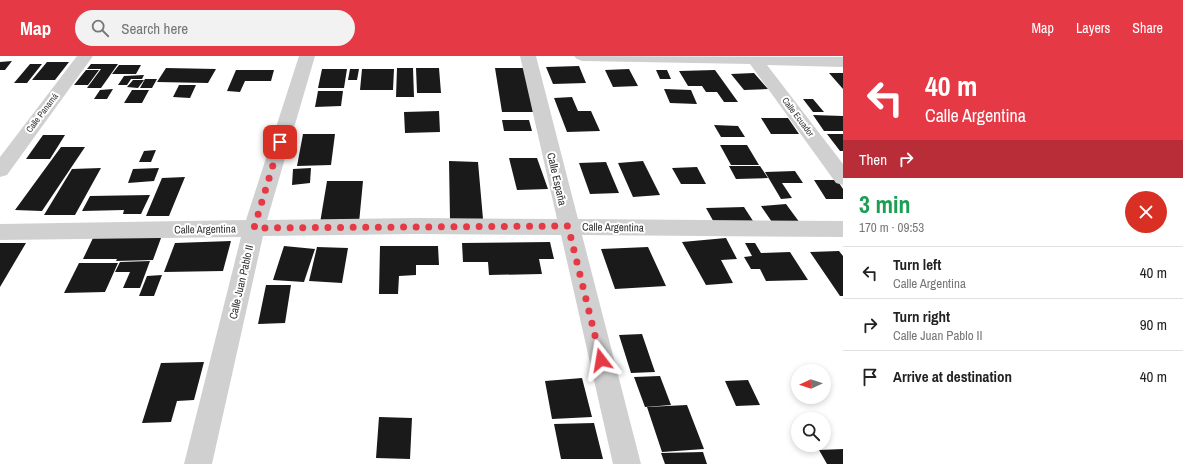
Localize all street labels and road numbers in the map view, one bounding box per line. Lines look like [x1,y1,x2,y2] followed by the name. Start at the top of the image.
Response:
[23,91,61,135] street label: Calle Panamá
[779,95,817,140] street label: Calle Ecuador
[544,151,570,207] street label: Calle España
[582,219,644,235] street label: Calle Argentina
[174,221,236,237] street label: Calle Argentina
[226,244,256,320] street label: Calle Juan Pablo II

